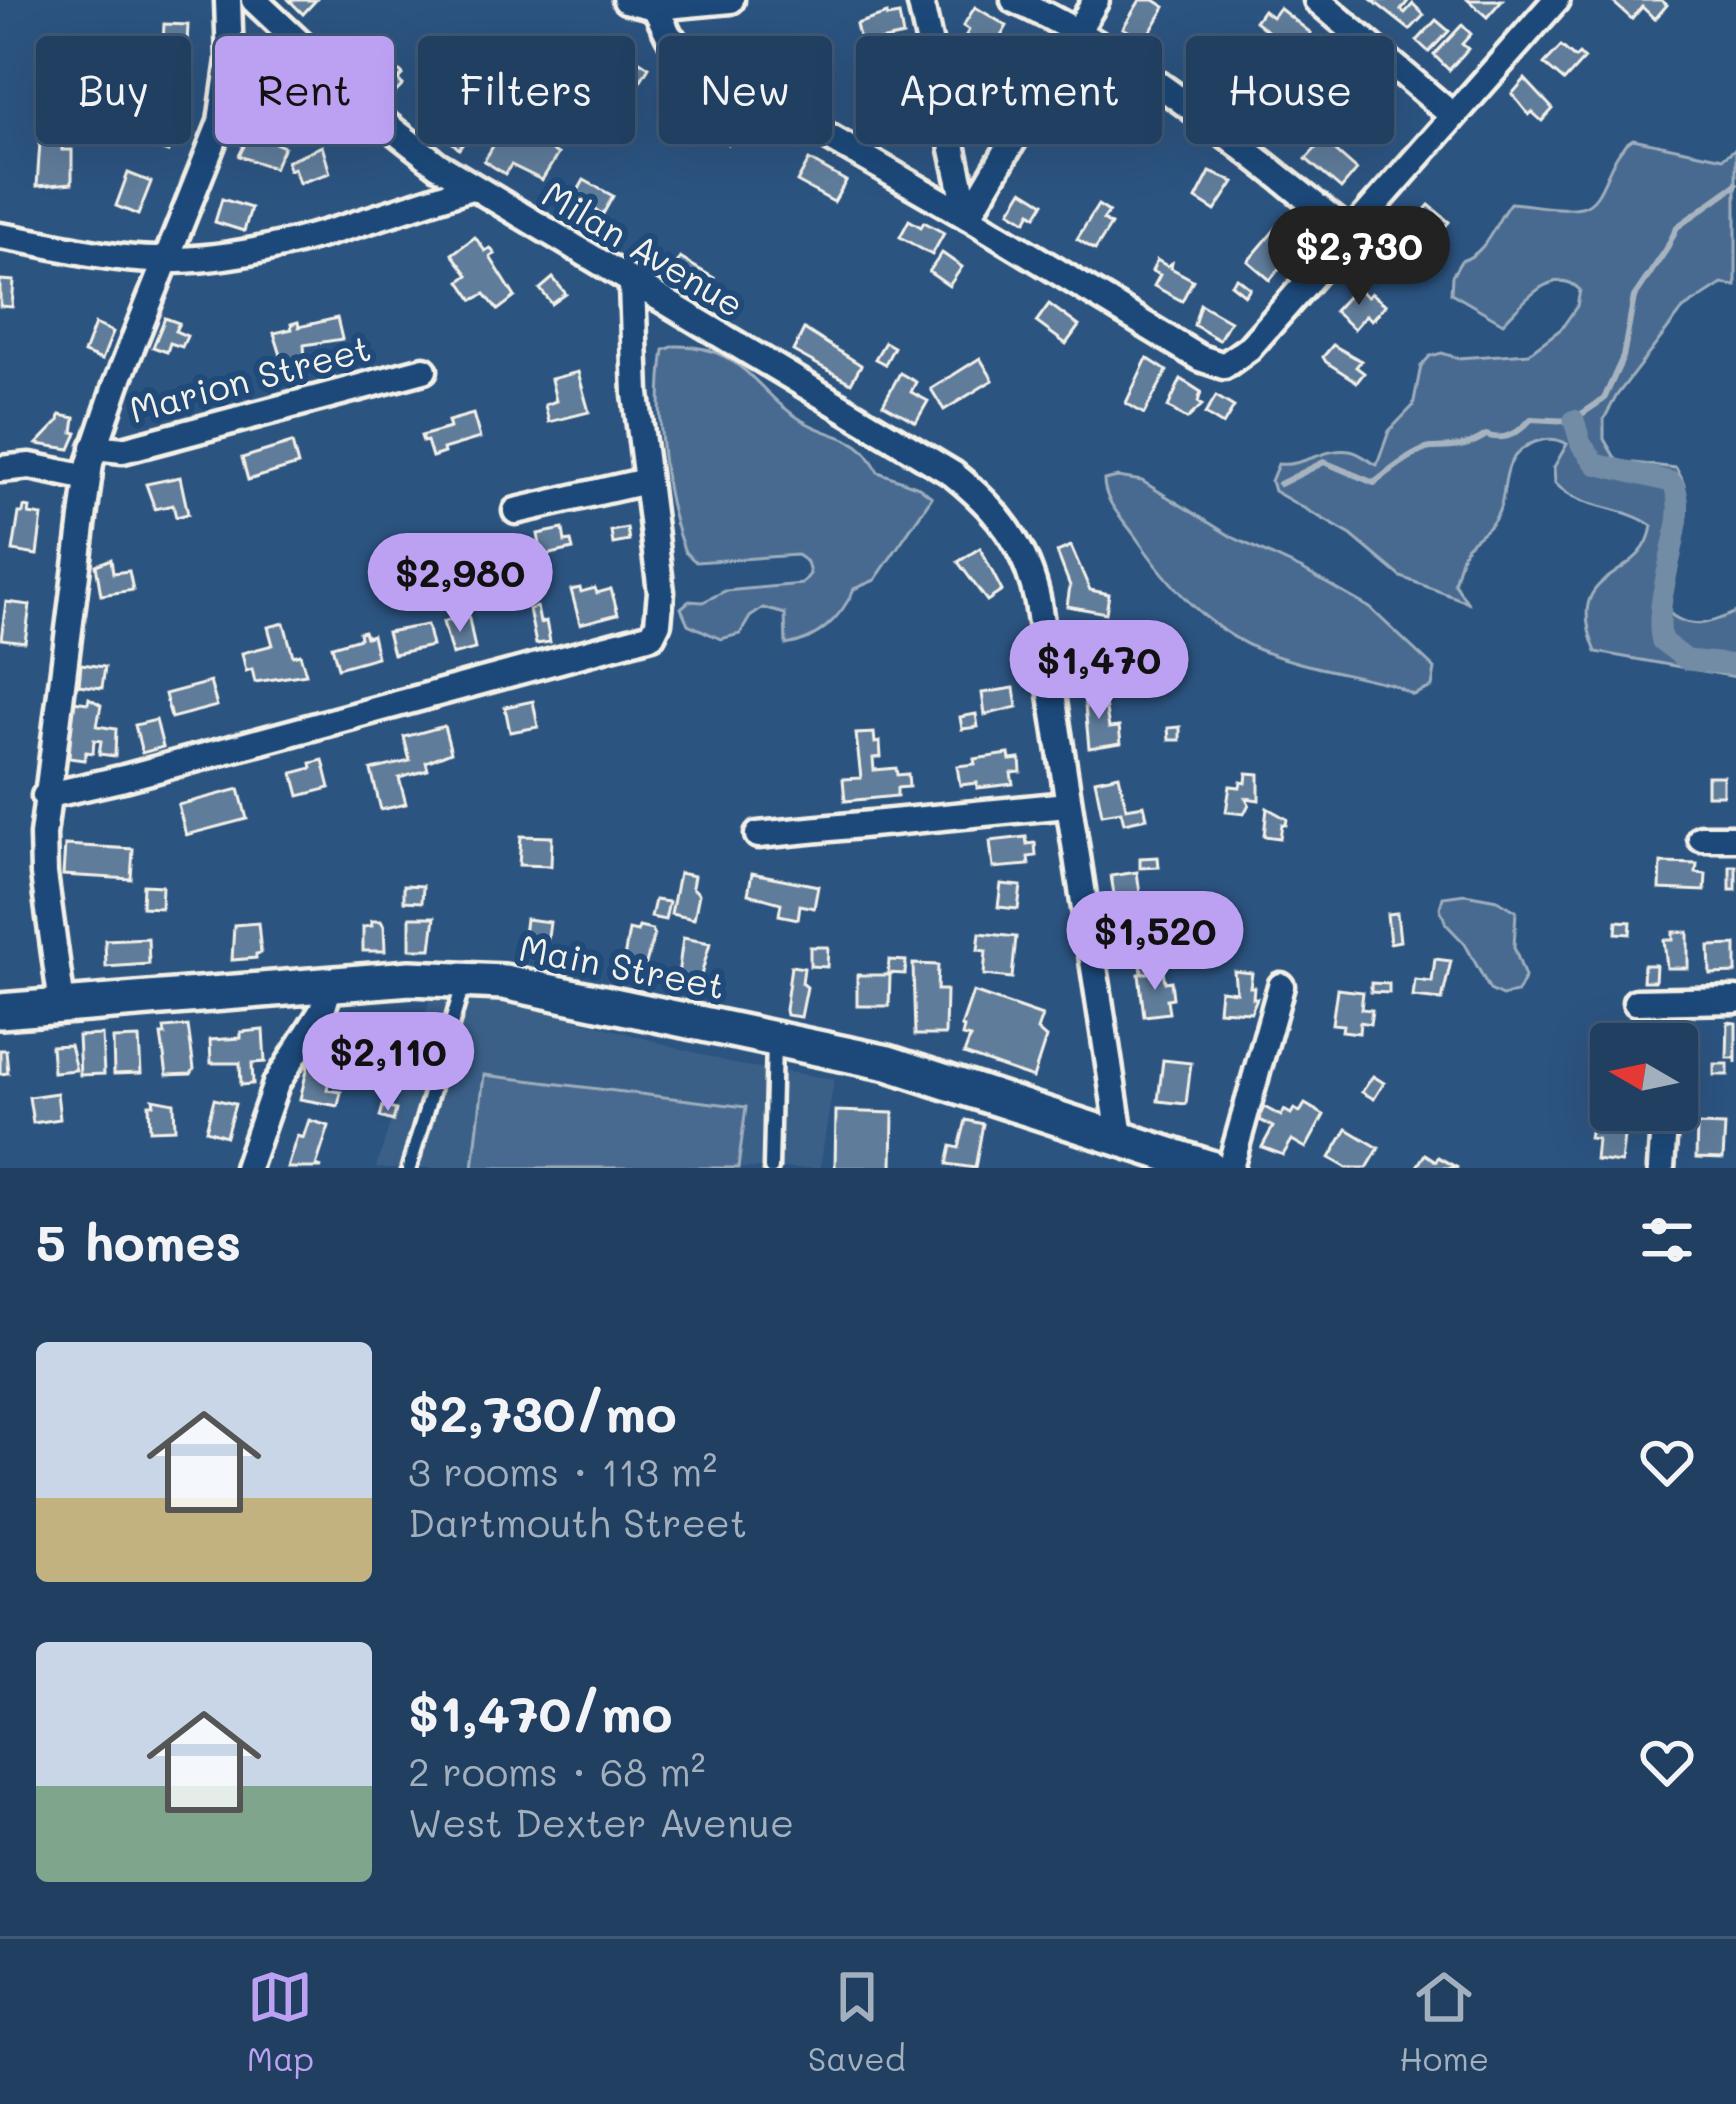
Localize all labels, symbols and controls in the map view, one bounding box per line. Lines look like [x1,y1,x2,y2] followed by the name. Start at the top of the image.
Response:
[36,36,191,144] chip: Buy
[215,36,394,144] chip: Rent
[418,36,635,144] chip: Filters
[659,36,832,144] chip: New
[856,36,1162,144] chip: Apartment
[1186,36,1394,144] chip: House
[534,169,753,326] street label: Milan Avenue
[1261,206,1457,308] pin: $2,730
[1295,219,1423,270] text: $2,730
[124,323,375,432] street label: Marion Street
[362,533,558,635] pin: $2,980
[395,546,525,597] text: $2,980
[1001,620,1197,722] pin: $1,470
[1037,633,1161,684] text: $1,470
[1057,891,1253,993] pin: $1,520
[1093,904,1217,955] text: $1,520
[516,923,729,1008] street label: Main Street
[290,1012,486,1114] pin: $2,110
[1590,1023,1698,1131] north arrow
[1590,1023,1698,1131] map controls
[329,1025,447,1076] text: $2,110
[36,1207,241,1274] text: 5 homes
[1634,1207,1700,1273] icon: filters
[408,1378,677,1445] text: $2,730/mo
[132,1390,276,1534] icon: home
[1634,1429,1700,1495] icon: heart
[408,1445,717,1496] text: 3 rooms · 113 m²
[408,1496,747,1547] text: Dartmouth Street
[408,1678,673,1745] text: $1,470/mo
[132,1690,276,1834] icon: home
[1634,1729,1700,1795] icon: heart
[408,1745,706,1796] text: 2 rooms · 68 m²
[408,1796,794,1847] text: West Dexter Avenue
[247,1964,314,2079] tab: Map
[808,1964,906,2079] tab: Saved
[1399,1964,1489,2079] tab: Home

